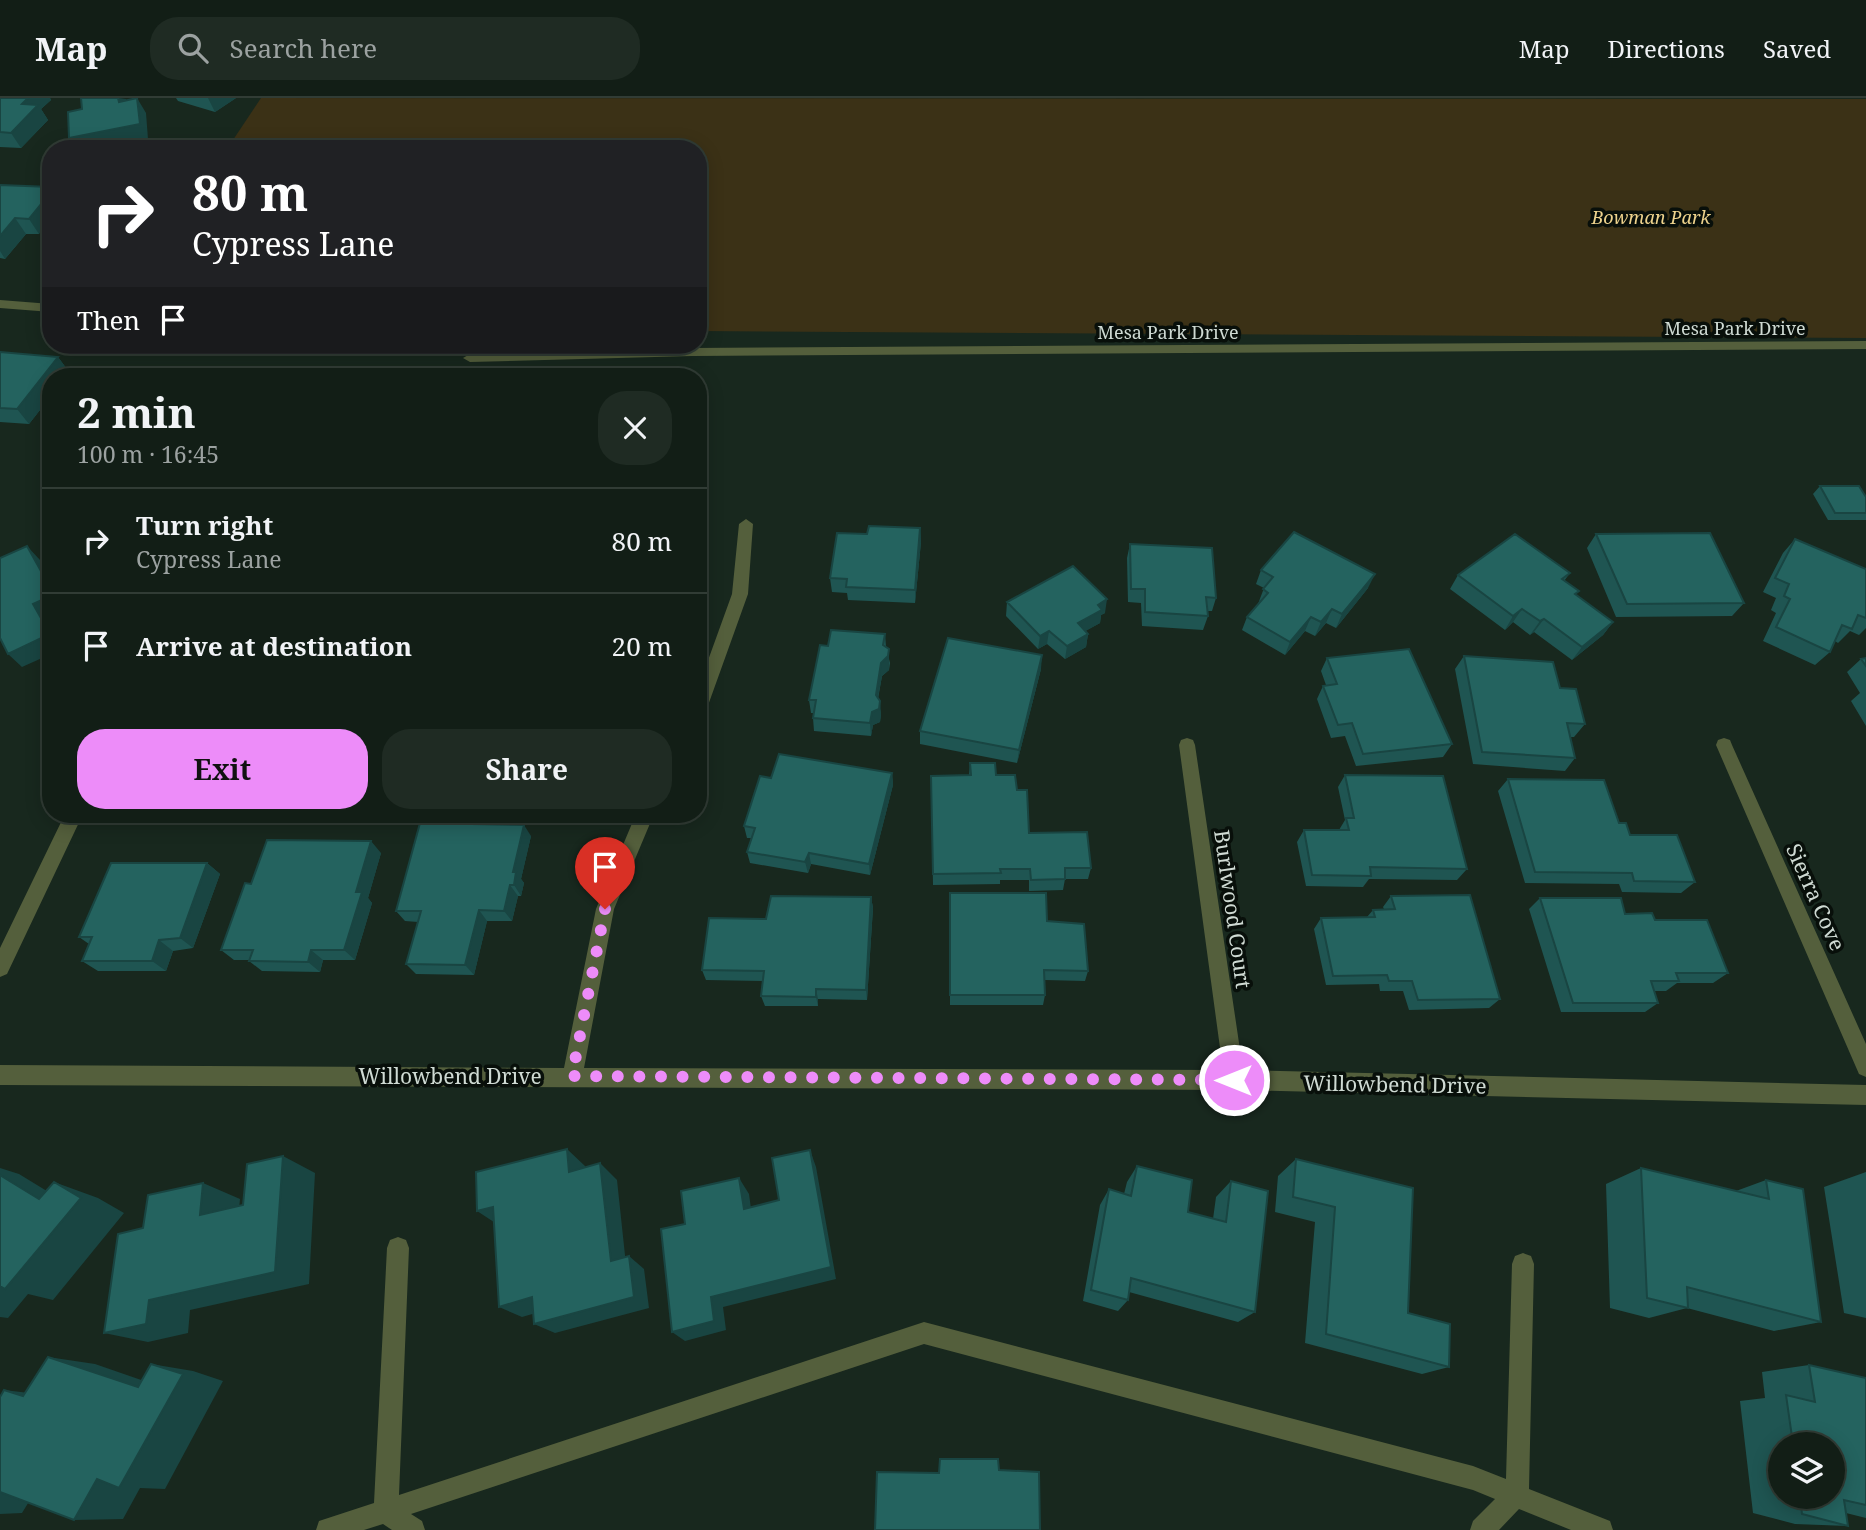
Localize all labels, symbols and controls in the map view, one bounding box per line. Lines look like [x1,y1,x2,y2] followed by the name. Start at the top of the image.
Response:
[150,17,640,80] search box
[35,26,108,71] text: Map
[174,29,212,67] icon: search
[230,30,377,66] text: Search here
[1519,32,1570,65] text: Map
[1608,32,1725,65] text: Directions
[1763,32,1831,65] text: Saved
[192,159,308,225] text: 80 m
[77,168,168,259] icon: right
[1590,205,1711,229] park label: Bowman Park
[192,222,394,265] text: Cypress Lane
[154,301,192,339] icon: arrive
[77,302,140,338] text: Then
[1664,316,1806,340] street label: Mesa Park Drive
[1097,320,1239,344] street label: Mesa Park Drive
[77,383,196,440] text: 2 min
[598,391,672,465] button: close
[77,438,219,470] text: 100 m · 16:45
[136,507,273,543] text: Turn right
[77,522,115,560] icon: right
[612,523,672,559] text: 80 m
[136,543,282,575] text: Cypress Lane
[77,627,115,665] icon: arrive
[136,628,412,664] text: Arrive at destination
[612,628,672,664] text: 20 m
[77,729,368,809] button: Exit
[382,729,672,809] button: Share
[1208,828,1258,990] street label: Burlwood Court
[575,837,635,909] pin
[1780,839,1852,955] street label: Sierra Cove
[586,848,624,886] icon: arrive
[1197,1043,1271,1117] position arrow
[358,1062,542,1090] street label: Willowbend Drive
[1303,1068,1487,1100] street label: Willowbend Drive
[1768,1432,1845,1509] map controls
[1768,1432,1845,1509] button: layers

